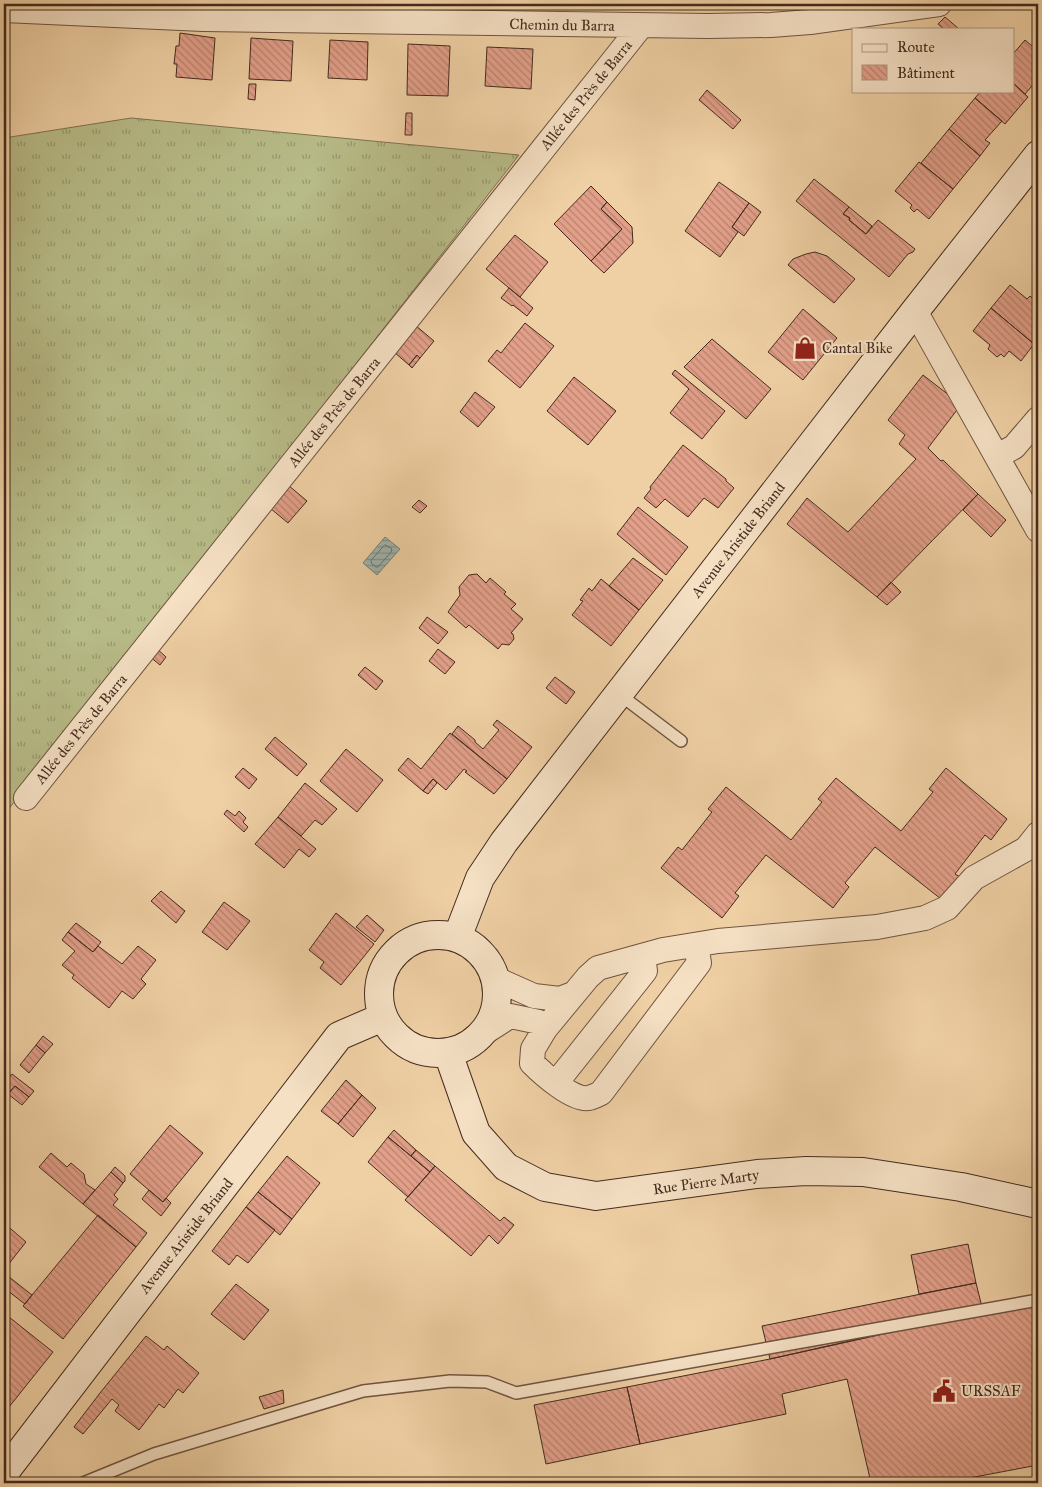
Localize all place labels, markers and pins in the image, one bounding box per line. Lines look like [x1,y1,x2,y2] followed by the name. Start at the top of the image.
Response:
[792,335,818,361] shop icon: Cantal Bike
[822,339,893,357] place label: Cantal Bike
[931,1378,957,1404] public building icon: URSSAF
[961,1382,1021,1400] place label: URSSAF

